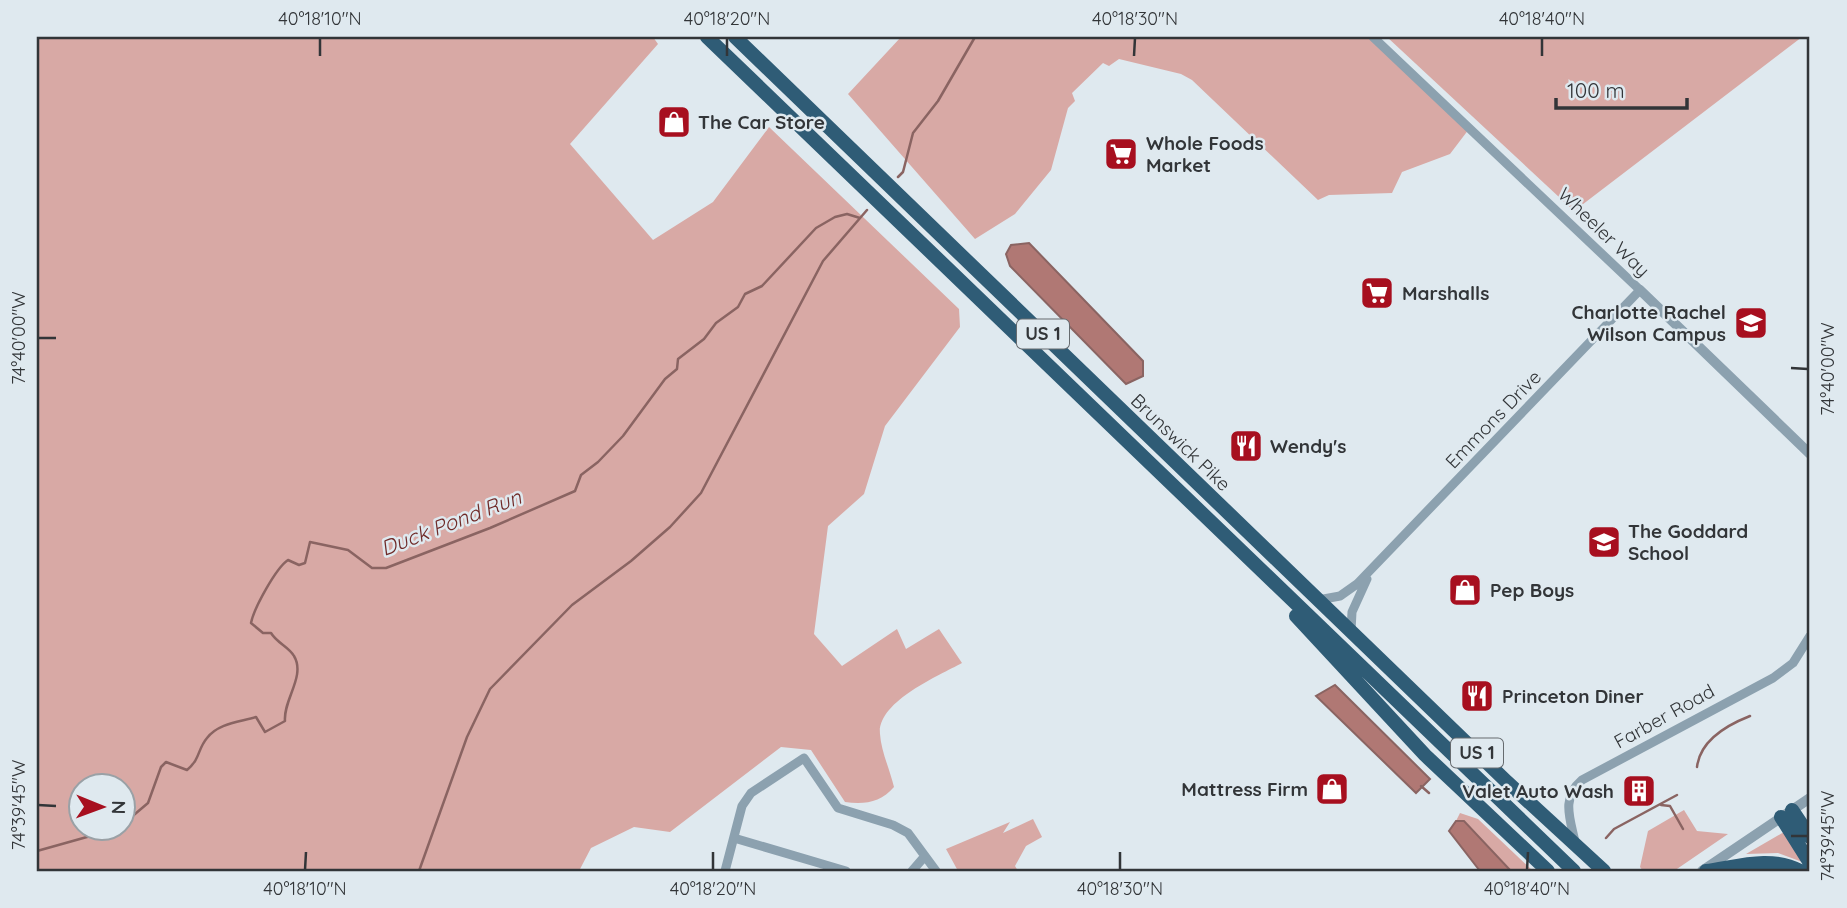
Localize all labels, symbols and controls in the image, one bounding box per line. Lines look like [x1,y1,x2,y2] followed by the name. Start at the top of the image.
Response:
[278,7,362,30] text: 40°18'10"N
[684,7,770,30] text: 40°18'20"N
[1092,7,1178,30] text: 40°18'30"N
[1499,7,1585,30] text: 40°18'40"N
[1556,66,1688,110] scale bar
[1567,77,1625,103] text: 100 m
[655,103,693,141] shop icon: The Car Store
[698,110,825,134] place label: The Car Store
[1146,131,1264,177] place label: Whole Foods Market
[1102,135,1140,173] supermarket icon: Whole Foods Market
[1553,182,1655,282] street label: Wheeler Way
[1358,274,1396,312] supermarket icon: Marshalls
[1402,281,1489,305] place label: Marshalls
[7,291,30,385] text: 74°40'00"W
[1572,300,1726,346] place label: Charlotte Rachel Wilson Campus
[1732,304,1770,342] school or university icon: Charlotte Rachel Wilson Campus
[1017,320,1069,348] road number: US 1
[1816,322,1839,416] text: 74°40'00"W
[1440,365,1546,473] street label: Emmons Drive
[1126,388,1236,496] street label: Brunswick Pike
[1227,427,1265,465] restaurant icon: Wendy's
[1270,434,1346,458] place label: Wendy's
[377,483,525,561] water label: Duck Pond Run
[1628,519,1748,565] place label: The Goddard School
[1585,523,1623,561] school or university icon: The Goddard School
[1446,571,1484,609] shop icon: Pep Boys
[1490,578,1574,602] place label: Pep Boys
[1458,677,1496,715] restaurant icon: Princeton Diner
[1610,679,1718,753] street label: Farber Road
[1502,684,1644,708] place label: Princeton Diner
[1451,738,1503,768] road number: US 1
[7,760,30,850] text: 74°39'45"W
[1313,770,1351,808] shop icon: Mattress Firm
[66,772,136,842] north arrow
[1620,772,1658,810] building icon: Valet Auto Wash
[1181,777,1308,801] place label: Mattress Firm
[1462,779,1614,803] place label: Valet Auto Wash
[1816,791,1839,881] text: 74°39'45"W
[107,800,131,814] text: N
[263,877,347,900] text: 40°18'10"N
[670,877,756,900] text: 40°18'20"N
[1077,877,1163,900] text: 40°18'30"N
[1484,877,1570,900] text: 40°18'40"N

